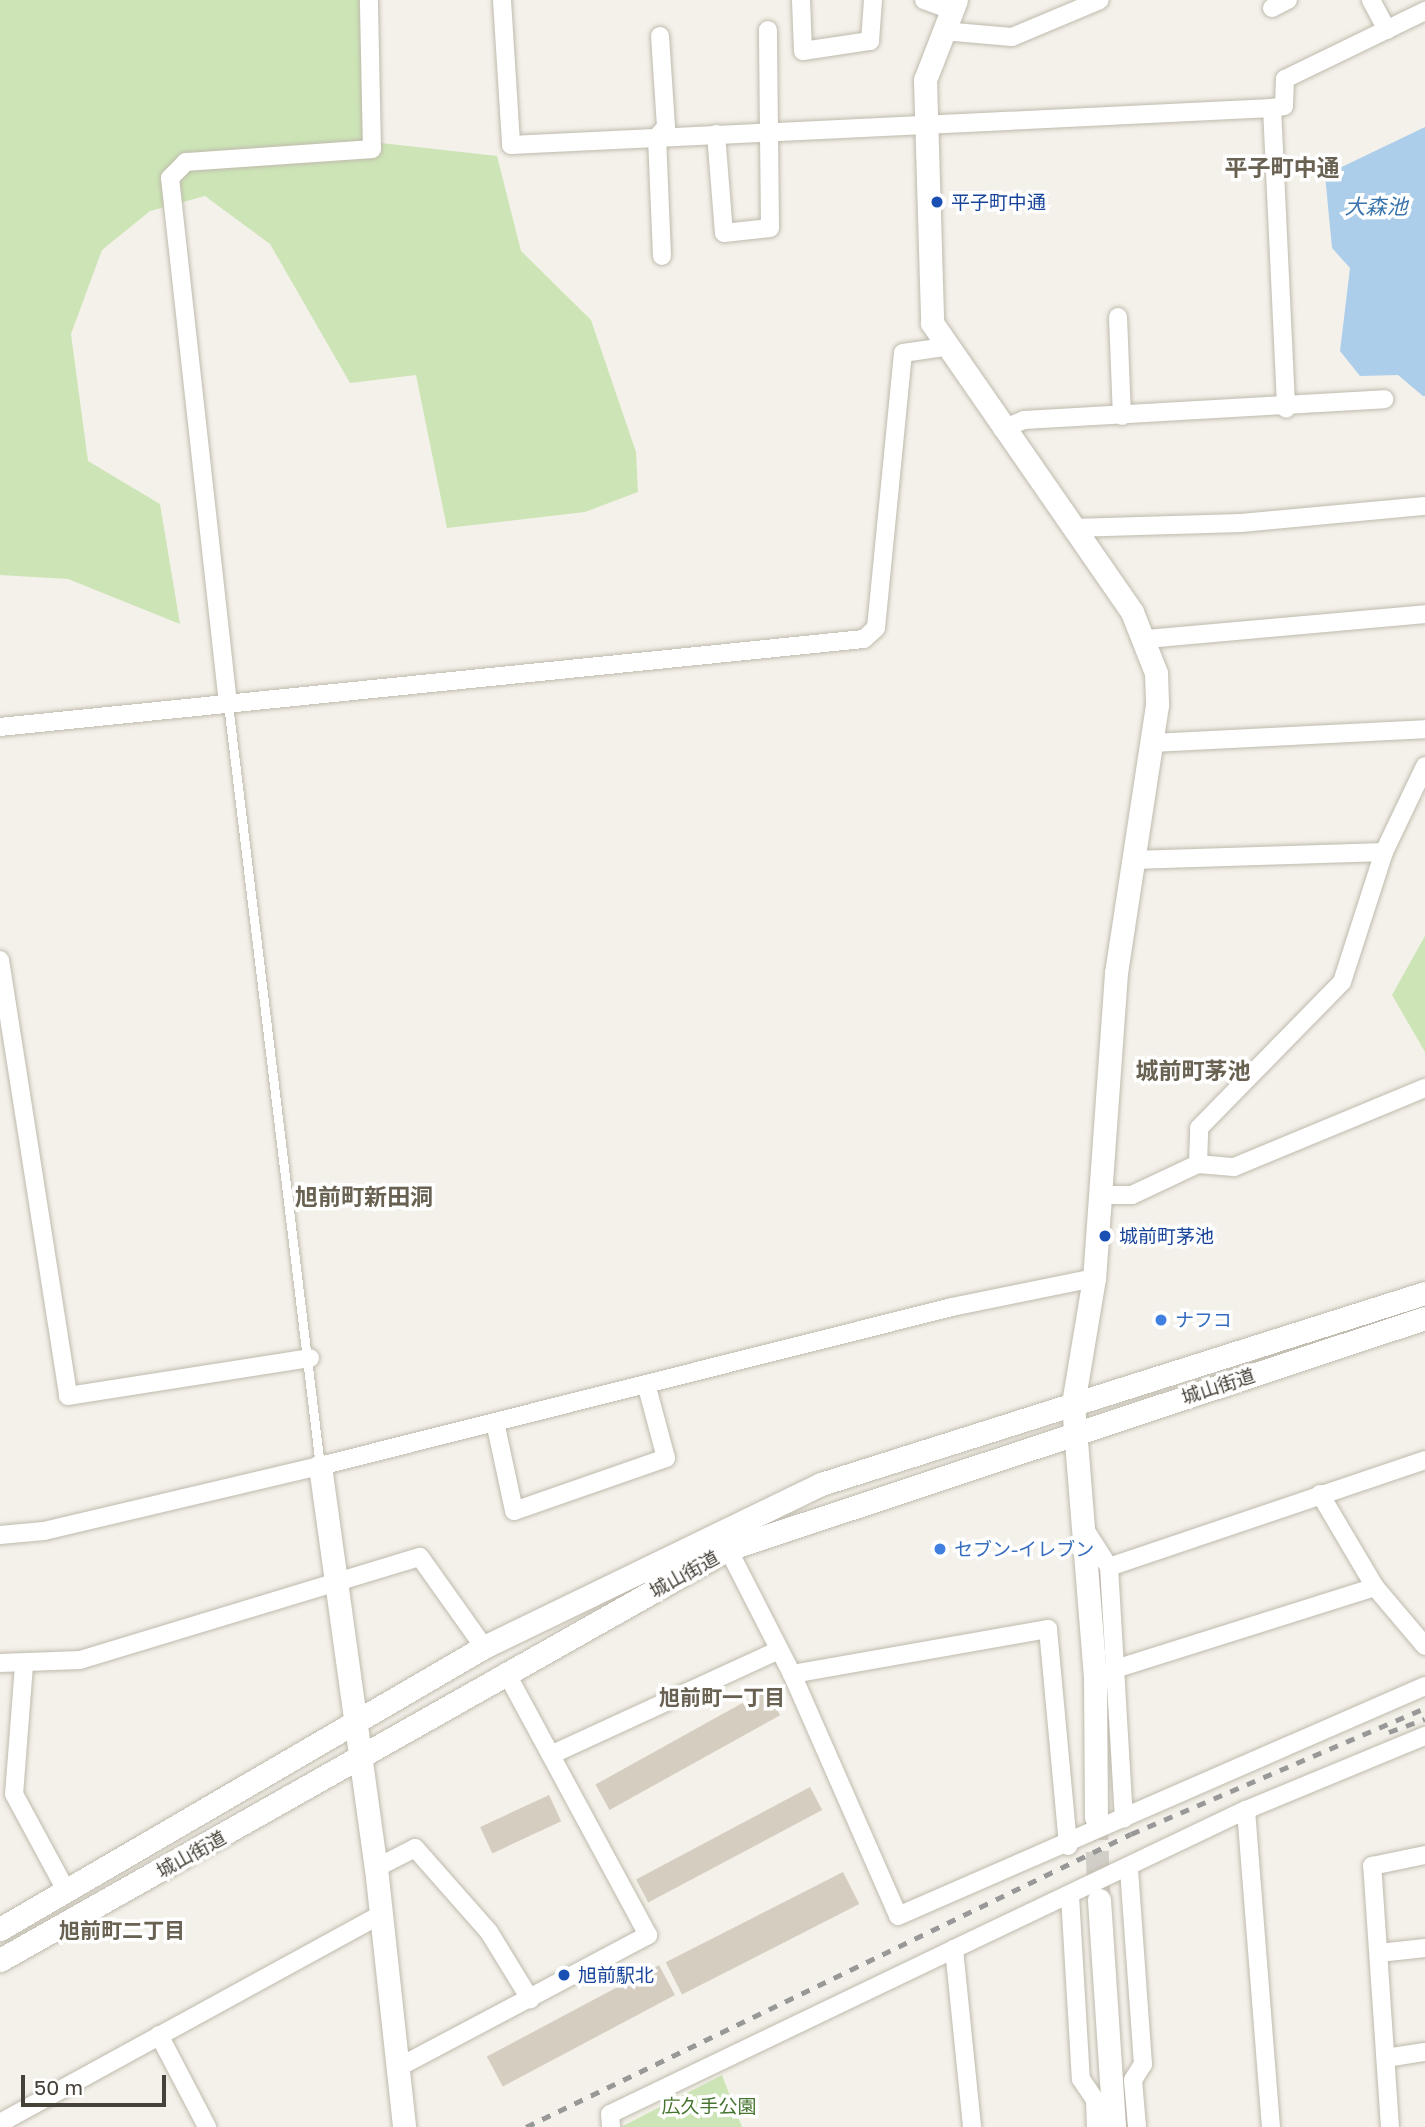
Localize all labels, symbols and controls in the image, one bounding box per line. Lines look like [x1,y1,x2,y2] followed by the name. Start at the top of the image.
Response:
[1225,153,1339,181] district label: 平子町中通
[951,191,1046,213] place label: 平子町中通
[1345,193,1407,219] water label: 大森池
[929,194,945,210] marker: 平子町中通
[1136,1056,1250,1084] district label: 城前町茅池
[295,1182,433,1210] district label: 旭前町新田洞
[1119,1225,1214,1247] place label: 城前町茅池
[1097,1228,1113,1244] marker: 城前町茅池
[1175,1309,1232,1331] place label: ナフコ
[1153,1312,1169,1328] marker: ナフコ
[1178,1363,1258,1409] street label: 城山街道
[954,1538,1094,1560] place label: セブン-イレブン
[932,1541,948,1557] marker: セブン-イレブン
[645,1546,723,1602] street label: 城山街道
[659,1684,785,1710] district label: 旭前町一丁目
[152,1826,230,1882] street label: 城山街道
[59,1917,185,1943] district label: 旭前町二丁目
[578,1964,654,1986] place label: 旭前駅北
[556,1967,572,1983] marker: 旭前駅北
[24,2060,170,2104] scale bar
[34,2074,83,2100] text: 50 m
[662,2095,756,2117] park label: 広久手公園

